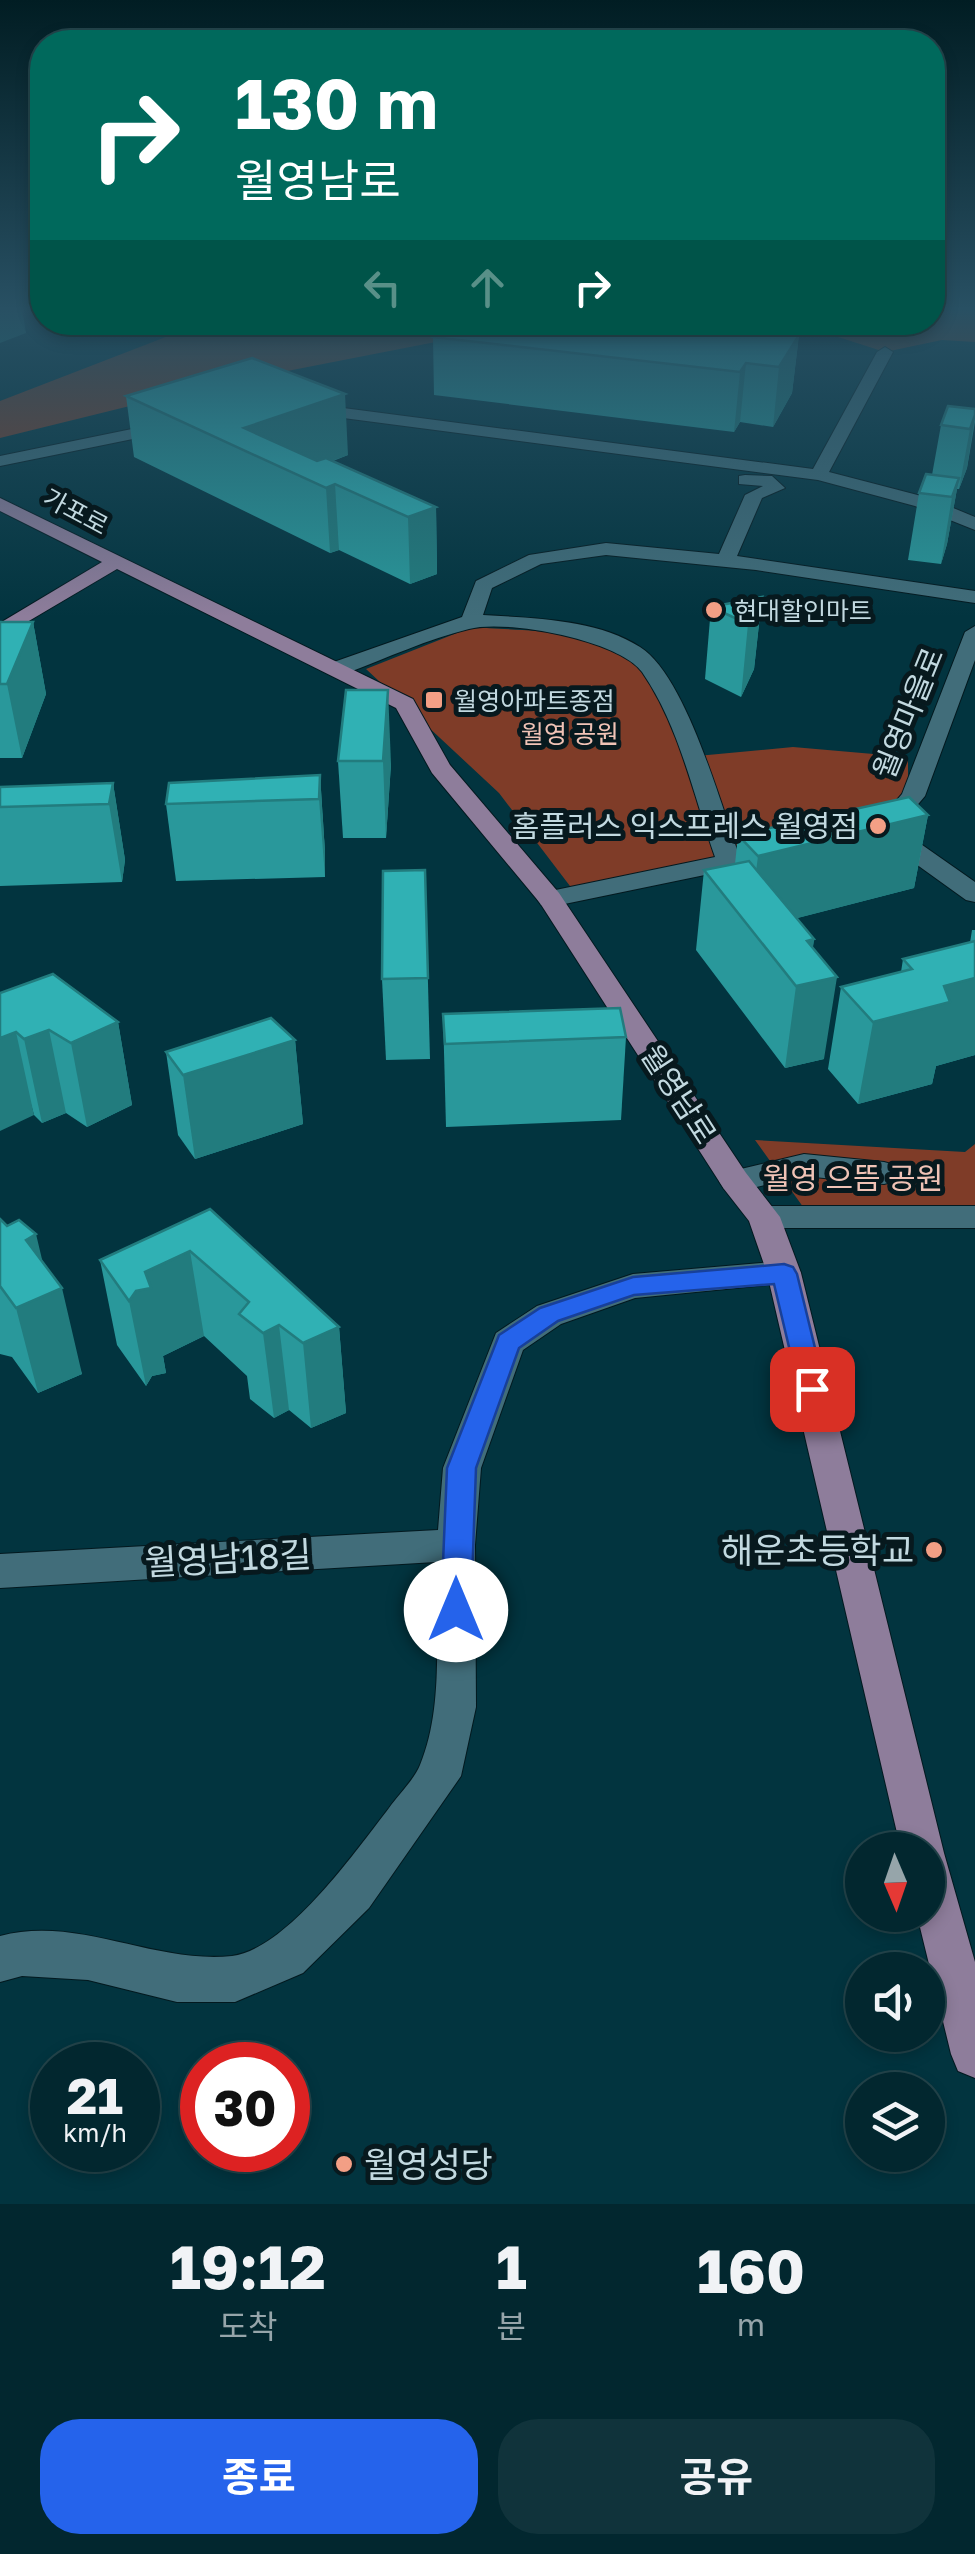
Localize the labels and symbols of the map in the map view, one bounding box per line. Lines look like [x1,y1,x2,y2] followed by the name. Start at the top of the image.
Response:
[38,481,114,541] street label: 가포로
[734,595,872,626] place label: 현대할인마트
[703,599,725,621] marker: 현대할인마트
[865,642,951,784] street label: 월영마을로
[454,685,615,716] place label: 월영아파트종점
[423,689,445,711] marker: 월영아파트종점
[521,718,619,749] park label: 월영 공원
[512,808,858,844] place label: 홈플러스 익스프레스 월영점
[867,815,889,837] marker: 홈플러스 익스프레스 월영점
[634,1038,724,1150] street label: 월영남로
[763,1160,943,1196] park label: 월영 으뜸 공원
[770,1347,855,1432] pin
[721,1529,914,1571] place label: 해운초등학교
[143,1533,313,1583] street label: 월영남18길
[923,1539,945,1561] marker: 해운초등학교
[404,1558,508,1662] position arrow
[845,1832,945,1932] north arrow
[180,2042,310,2172] speed limit sign: 30
[364,2143,493,2185] place label: 월영성당
[333,2153,355,2175] marker: 월영성당

